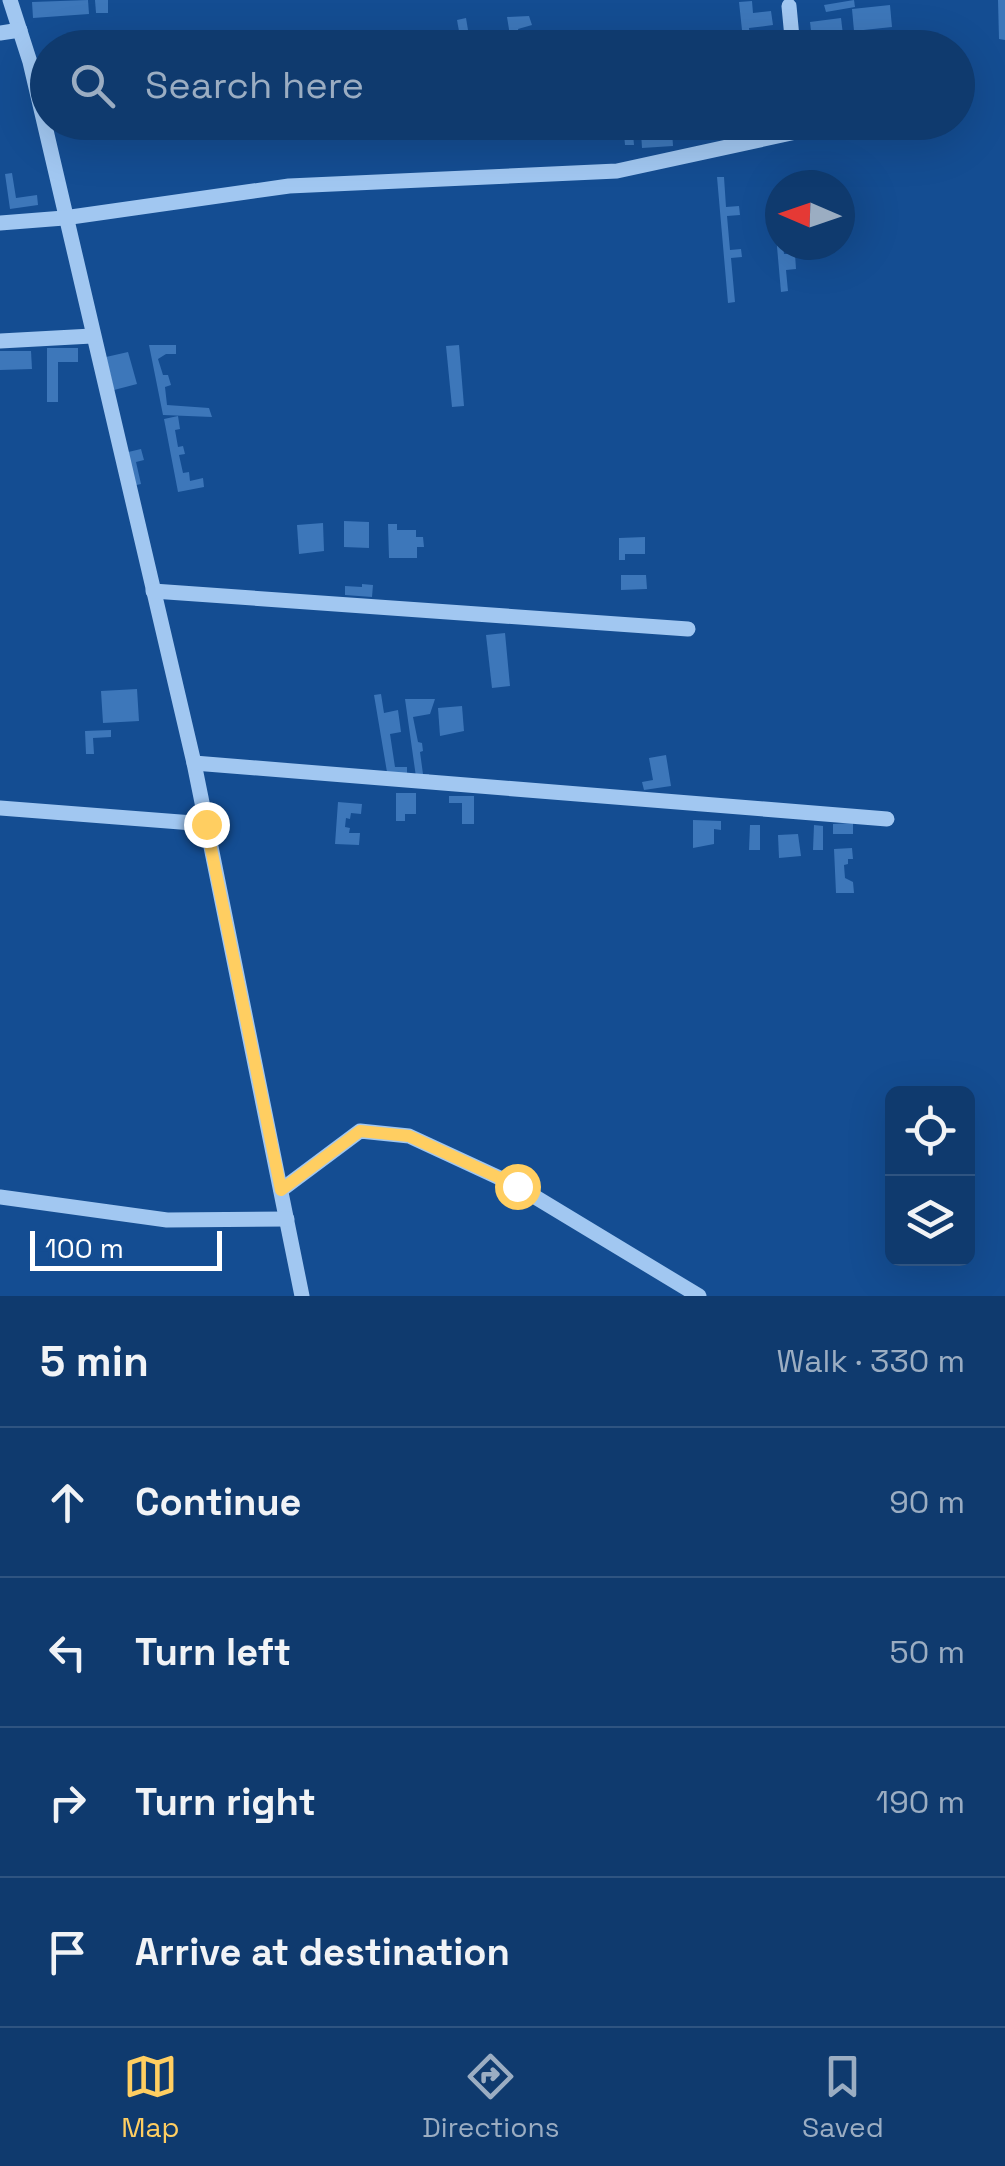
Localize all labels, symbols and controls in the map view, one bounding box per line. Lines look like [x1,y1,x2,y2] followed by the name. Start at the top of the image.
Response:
[30,30,975,140] search box
[65,58,120,113] icon: search
[145,61,364,109] text: Search here
[765,170,855,260] north arrow
[184,802,230,848] route end
[885,1086,975,1266] map controls
[885,1086,975,1176] button: locate
[495,1164,541,1210] route start
[885,1176,975,1266] button: layers
[30,1226,222,1270] scale bar
[45,1230,124,1266] text: 100 m
[40,1335,149,1388] text: 5 min
[777,1341,965,1381] text: Walk · 330 m
[40,1475,95,1530] icon: ahead
[135,1478,301,1526] text: Continue
[889,1482,965,1522] text: 90 m
[40,1625,95,1680] icon: left
[135,1628,291,1676] text: Turn left
[890,1632,965,1672] text: 50 m
[40,1775,95,1830] icon: right
[135,1778,316,1826] text: Turn right
[876,1782,965,1822] text: 190 m
[40,1925,95,1980] icon: arrive
[135,1928,510,1976] text: Arrive at destination
[121,2049,180,2145] tab: Map
[422,2049,559,2145] tab: Directions
[802,2049,884,2145] tab: Saved

